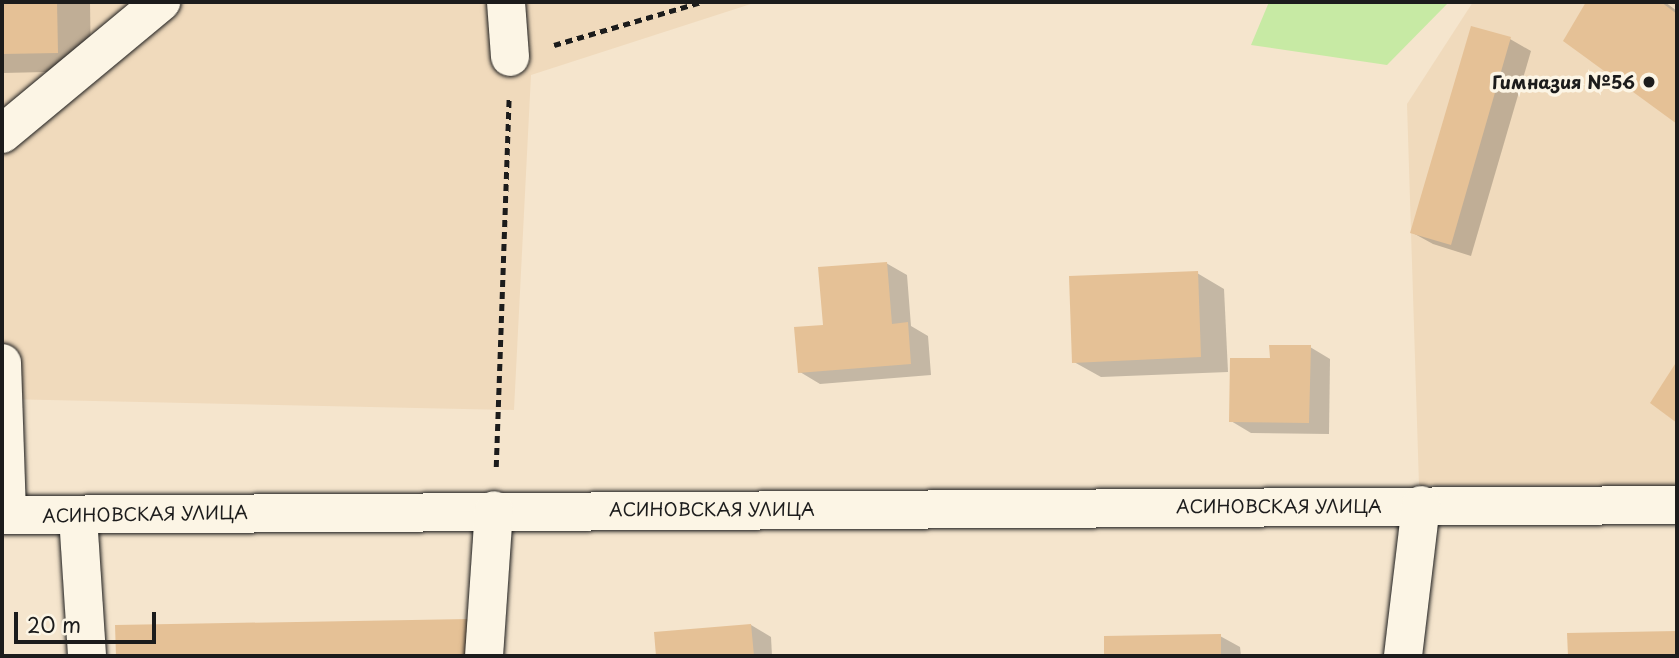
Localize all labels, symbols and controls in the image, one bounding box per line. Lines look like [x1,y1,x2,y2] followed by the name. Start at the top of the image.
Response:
[1492,71,1635,93] place label: Гимназия №56
[1641,74,1657,90] marker: Гимназия №56
[1176,495,1382,517] street label: АСИНОВСКАЯ УЛИЦА
[609,498,815,520] street label: АСИНОВСКАЯ УЛИЦА
[42,501,248,527] street label: АСИНОВСКАЯ УЛИЦА
[18,598,159,642] scale bar
[27,608,81,640] text: 20 m

